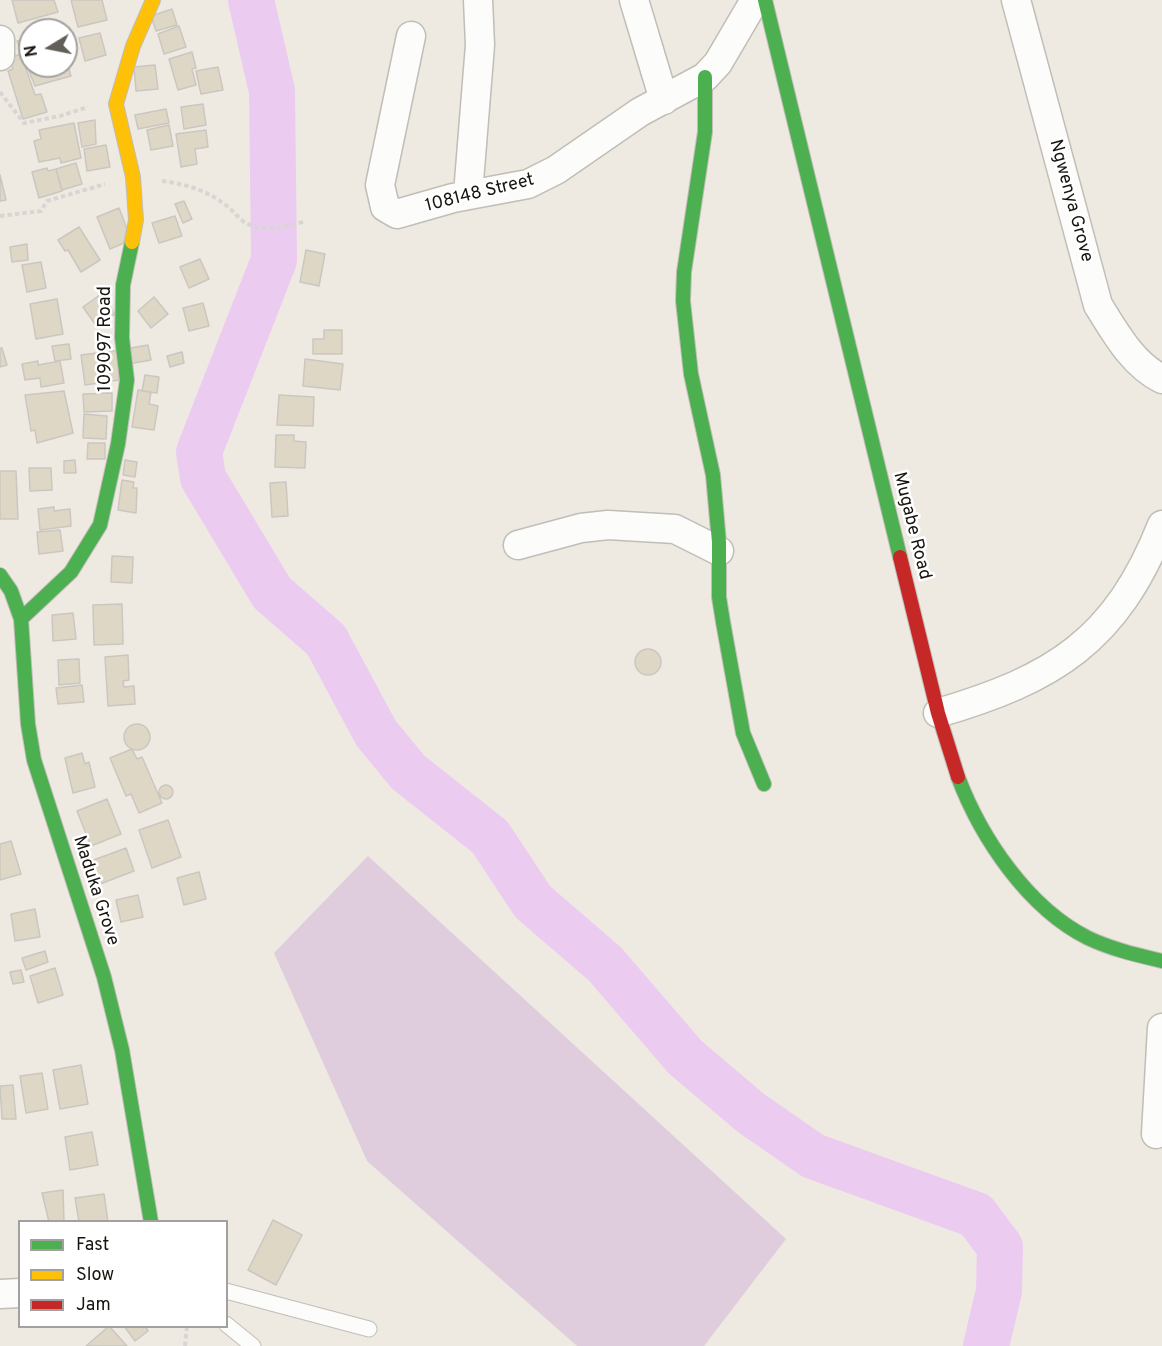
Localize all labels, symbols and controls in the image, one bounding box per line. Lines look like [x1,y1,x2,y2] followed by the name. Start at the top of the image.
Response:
[18,18,78,78] north arrow
[21,43,43,58] text: N
[1043,137,1097,265] street label: Ngwenya Grove
[423,170,537,218] street label: 108148 Street
[95,286,117,392] street label: 109097 Road
[887,470,935,582] street label: Mugabe Road
[67,833,123,949] street label: Maduka Grove
[18,1220,228,1328] legend
[76,1234,109,1257] text: Fast
[76,1264,114,1287] text: Slow
[76,1294,111,1317] text: Jam

